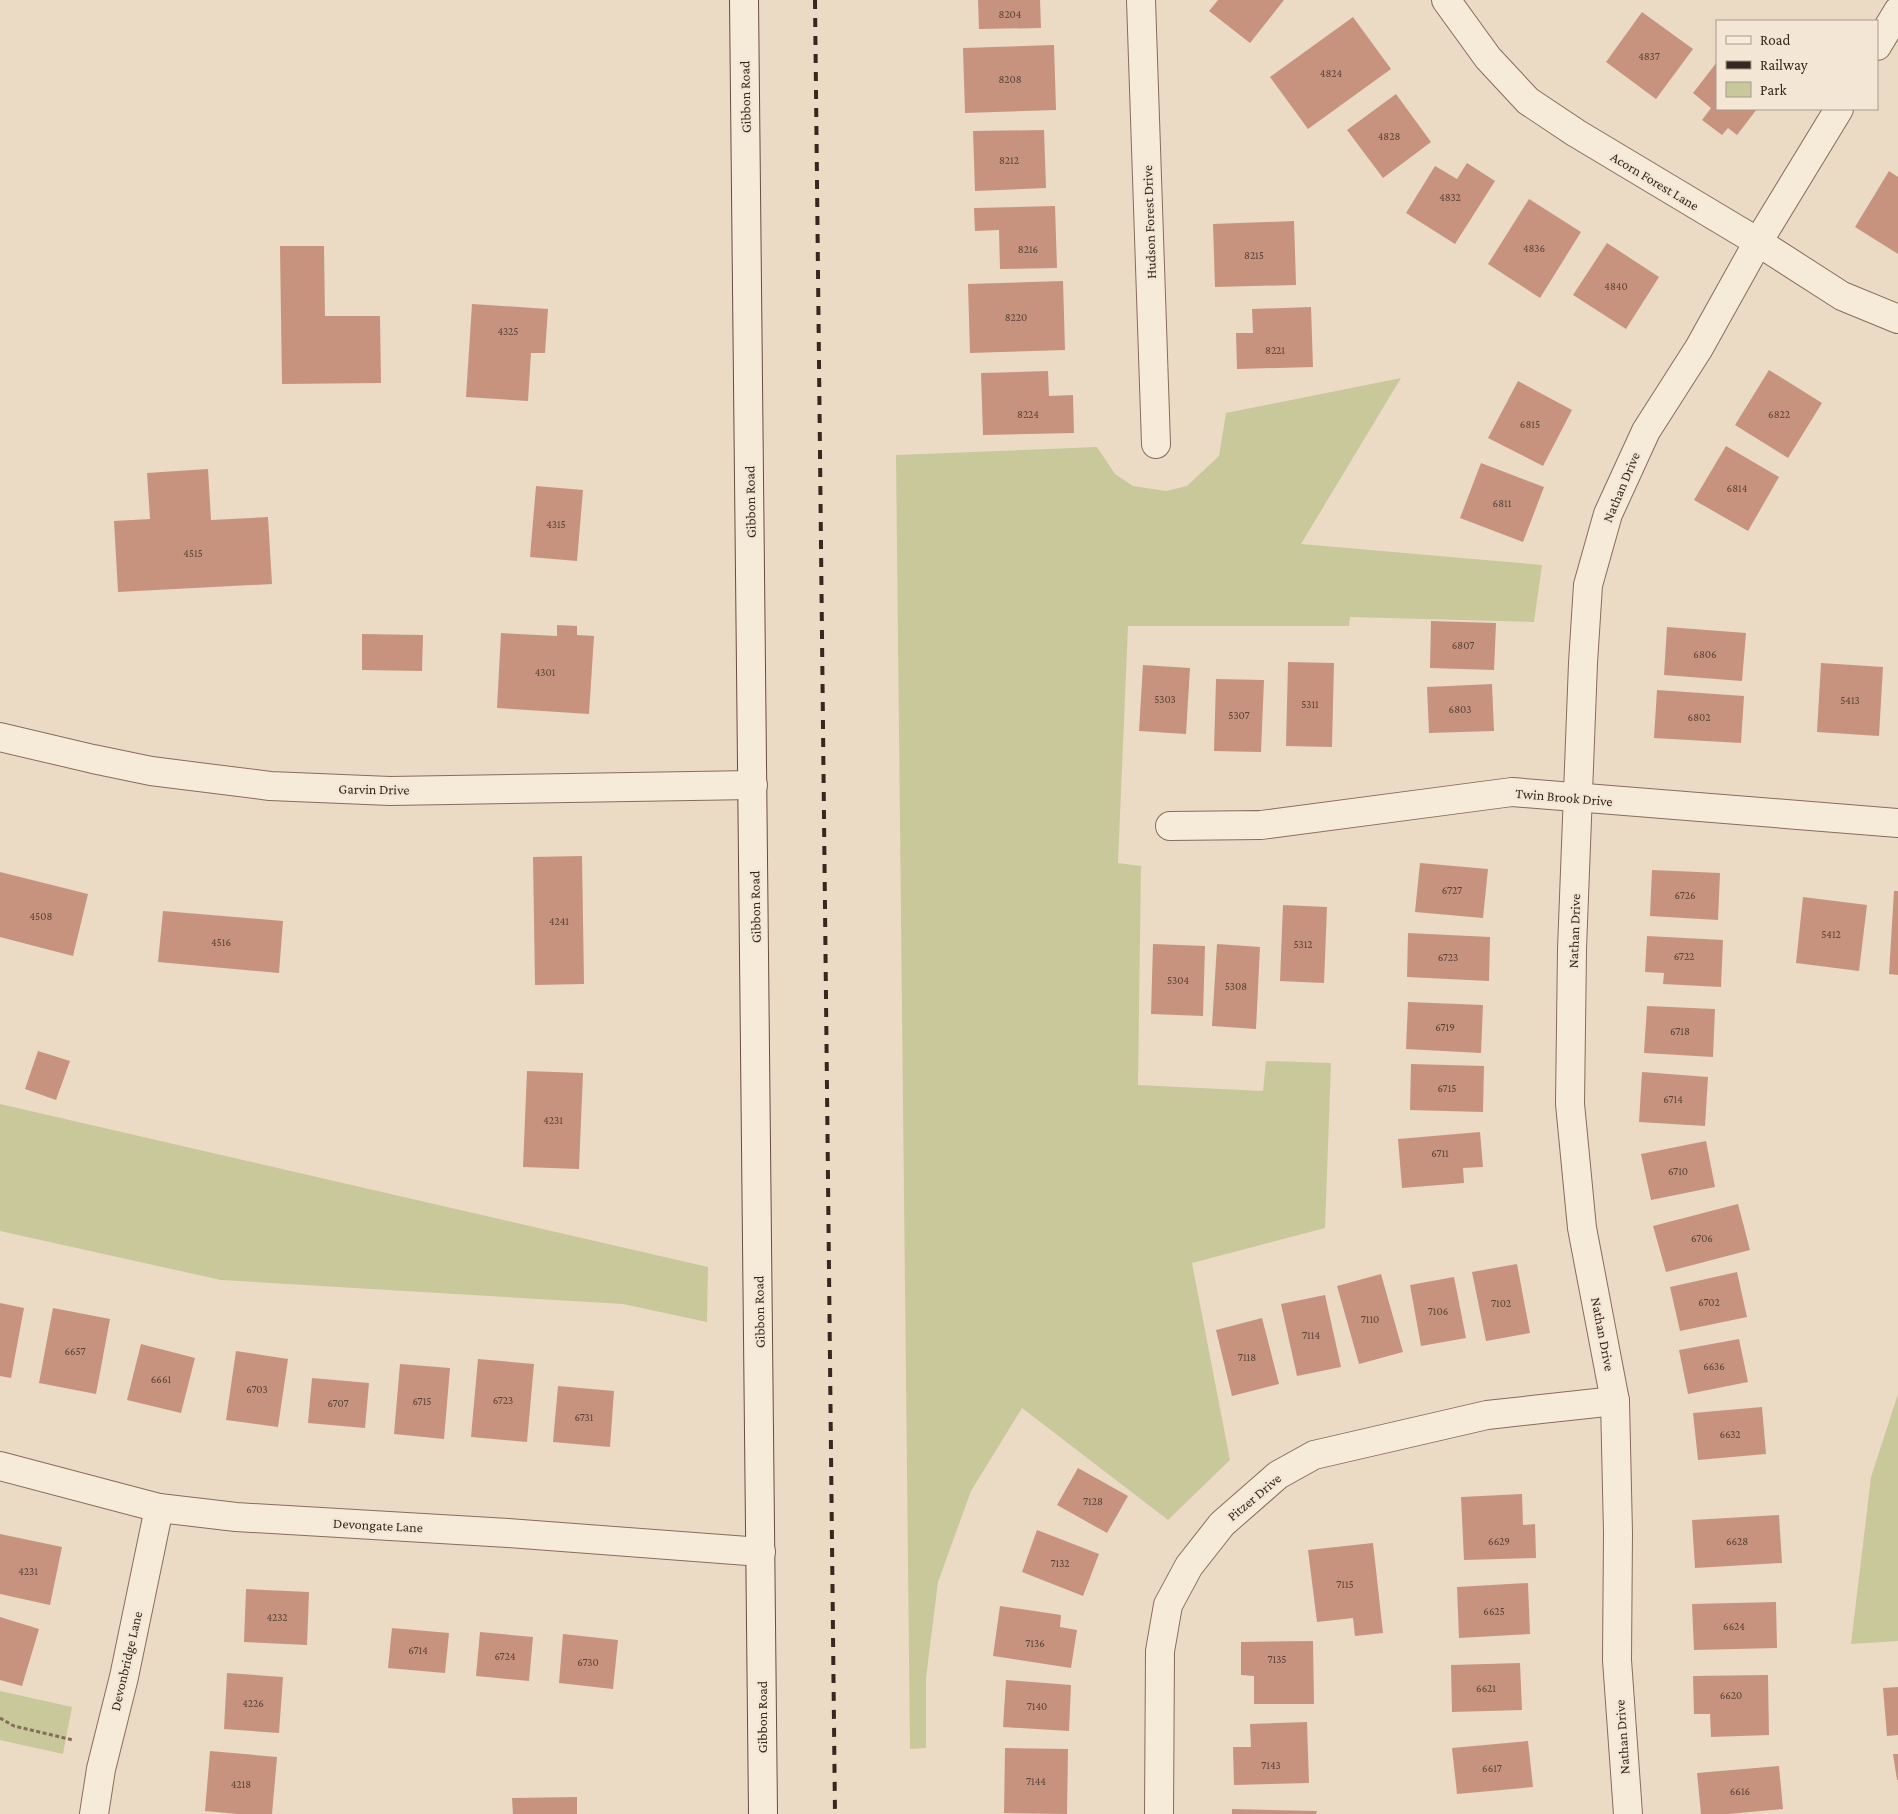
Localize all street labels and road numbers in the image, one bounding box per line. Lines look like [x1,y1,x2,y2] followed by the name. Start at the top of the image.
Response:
[736,60,754,133] street label: Gibbon Road
[1608,148,1702,214] street label: Acorn Forest Lane
[1139,165,1159,279] street label: Hudson Forest Drive
[1599,449,1643,525] street label: Nathan Drive
[741,465,759,538] street label: Gibbon Road
[338,780,410,798] street label: Garvin Drive
[1515,785,1613,809] street label: Twin Brook Drive
[746,870,764,943] street label: Gibbon Road
[1565,893,1583,969] street label: Nathan Drive
[750,1275,768,1348] street label: Gibbon Road
[1588,1296,1618,1372] street label: Nathan Drive
[1224,1470,1284,1524] street label: Pitzer Drive
[333,1515,423,1535] street label: Devongate Lane
[107,1609,145,1713] street label: Devonbridge Lane
[754,1680,770,1753] street label: Gibbon Road
[1611,1699,1633,1775] street label: Nathan Drive

